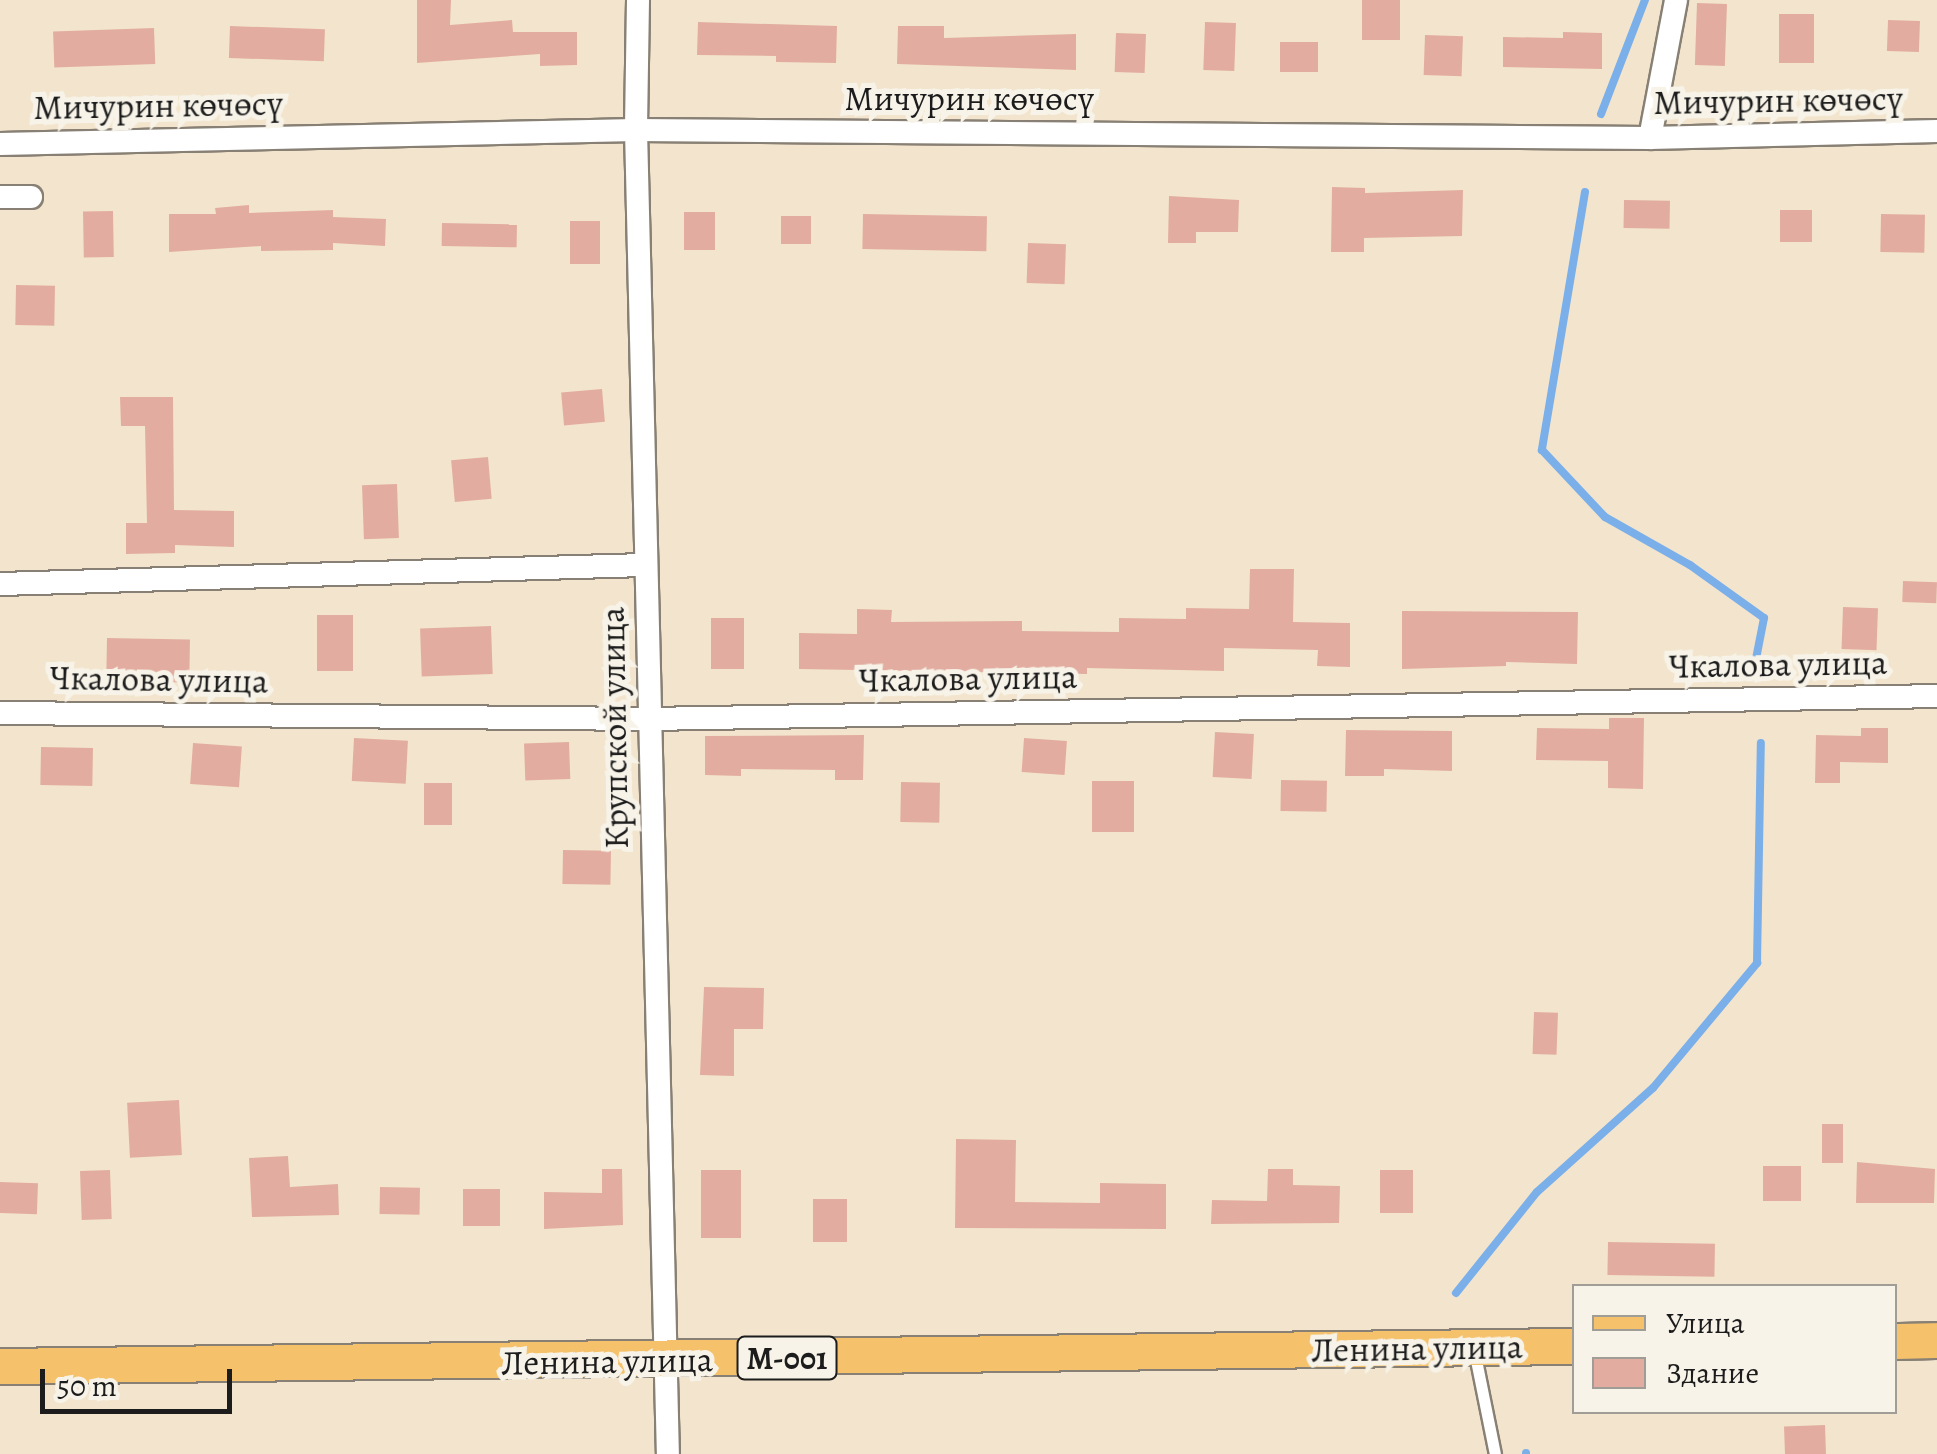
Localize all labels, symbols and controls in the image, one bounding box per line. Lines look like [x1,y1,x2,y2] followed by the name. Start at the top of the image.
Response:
[844,77,1094,119] street label: Мичурин көчөсү
[1653,77,1903,123] street label: Мичурин көчөсү
[33,82,283,128] street label: Мичурин көчөсү
[591,606,637,850] street label: Крупской улица
[1668,641,1888,687] street label: Чкалова улица
[858,655,1078,701] street label: Чкалова улица
[49,656,269,702] street label: Чкалова улица
[1572,1284,1897,1414] legend
[1666,1303,1745,1343] text: Улица
[1311,1325,1523,1371] street label: Ленина улица
[734,1331,840,1385] road number: М-001
[501,1338,713,1384] street label: Ленина улица
[45,1349,238,1411] scale bar
[1666,1353,1759,1393] text: Здание
[57,1366,117,1406] text: 50 m

